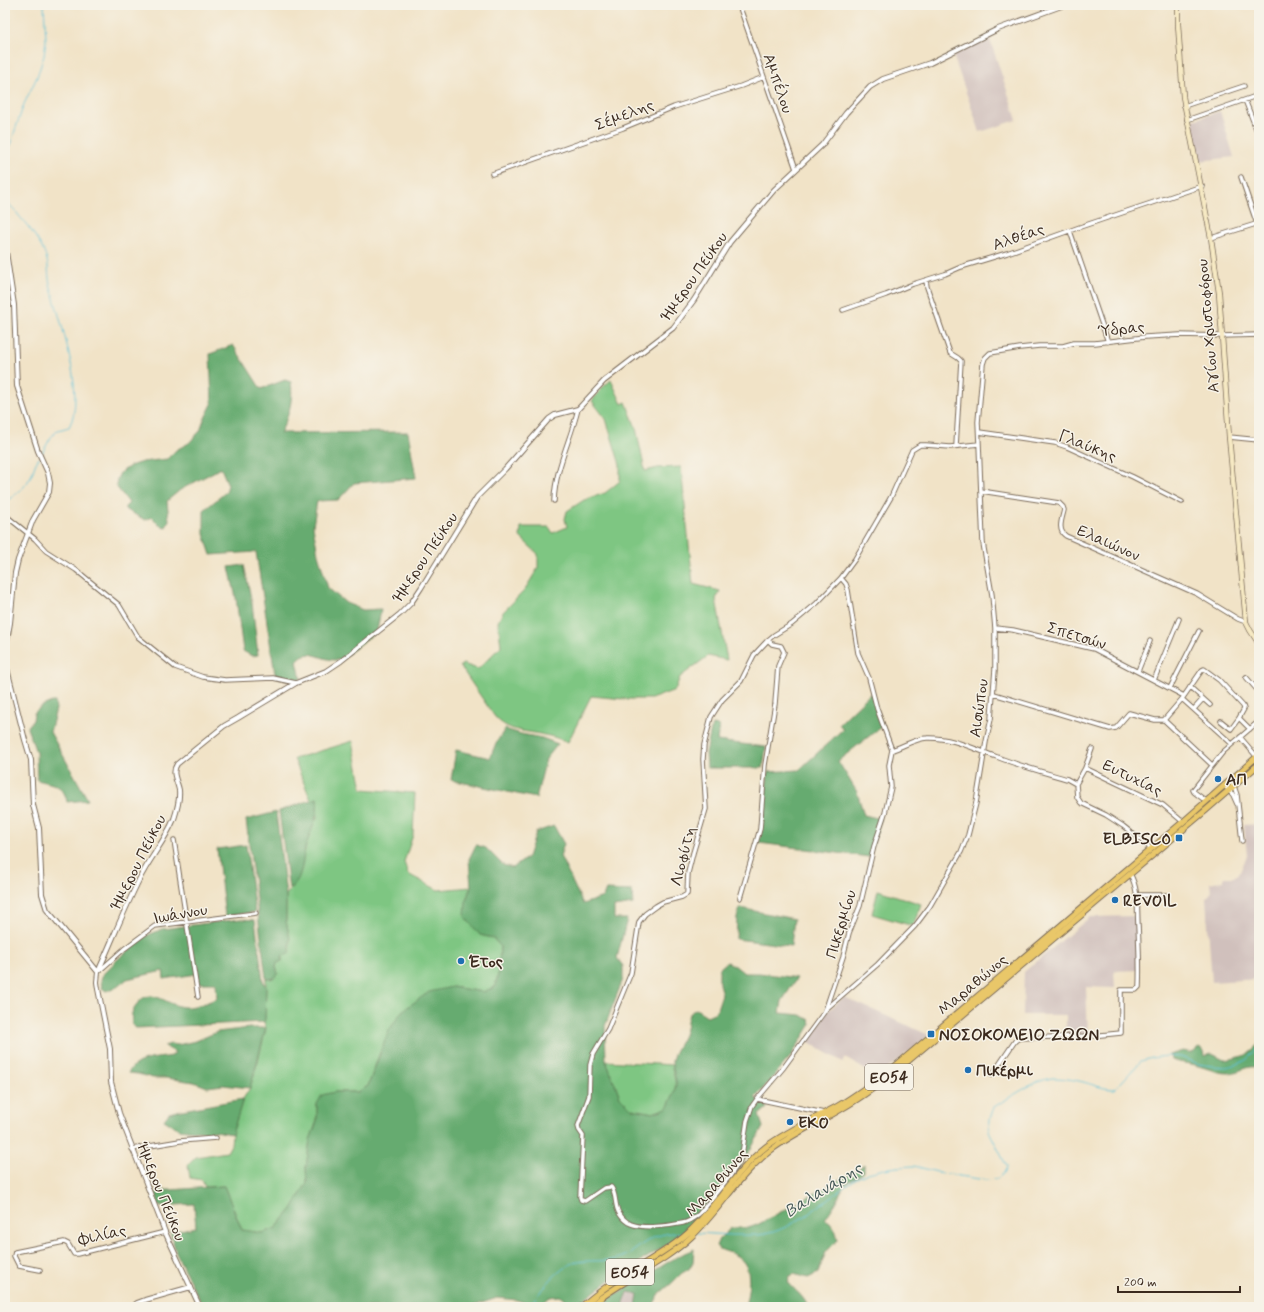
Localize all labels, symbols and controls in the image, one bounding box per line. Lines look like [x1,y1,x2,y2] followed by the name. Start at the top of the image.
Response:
[758,50,799,116] street label: Αμπέλου
[592,94,657,136] street label: Σέμελης
[990,218,1047,256] street label: Αλθέας
[656,228,733,326] street label: Ήμερου Πεύκου
[1192,258,1225,394] street label: Αγίου Χριστοφόρου
[1097,317,1146,342] street label: Ύδρας
[1055,425,1120,468] street label: Γλαύκης
[387,508,463,607] street label: Ήμερου Πεύκου
[1074,520,1143,567] street label: Ελαιώνον
[1044,618,1109,655] street label: Σπετσών
[965,678,994,739] street label: Αισώπου
[1099,755,1166,802] street label: Ευτυχίας
[1226,770,1247,791] place label: ΑΠ
[1213,774,1223,784] marker: ΑΠ
[105,811,172,914] street label: Ήμερου Πεύκου
[666,824,701,888] street label: Λιοφύτη
[1103,829,1171,850] place label: ELBISCO
[1174,833,1184,843] marker: ELBISCO
[821,888,862,961] street label: Πικερμίου
[1123,891,1177,912] place label: REVOIL
[1110,895,1120,905] marker: REVOIL
[151,899,209,930] street label: Ιωάννου
[934,950,1012,1021] street label: Μαραθώνος
[468,952,503,973] place label: Έτος
[456,956,466,966] marker: Έτος
[939,1025,1099,1046] place label: ΝΟΣΟΚΟΜΕΙΟ ΖΩΩΝ
[926,1029,936,1039] marker: ΝΟΣΟΚΟΜΕΙΟ ΖΩΩΝ
[976,1060,1034,1082] place label: Πικέρμι
[865,1064,913,1090] road number: ΕΟ54
[963,1065,973,1075] marker: Πικέρμι
[798,1113,829,1134] place label: EKO
[785,1117,795,1127] marker: EKO
[131,1139,190,1244] street label: Ήμερου Πεύκου
[681,1144,753,1222] street label: Μαραθώνος
[781,1157,868,1222] water label: Βαλανάρης
[75,1220,128,1251] street label: Φιλίας
[606,1259,654,1285] road number: ΕΟ54
[1118,1268,1240,1294] scale bar
[1124,1275,1157,1291] text: 200 m

